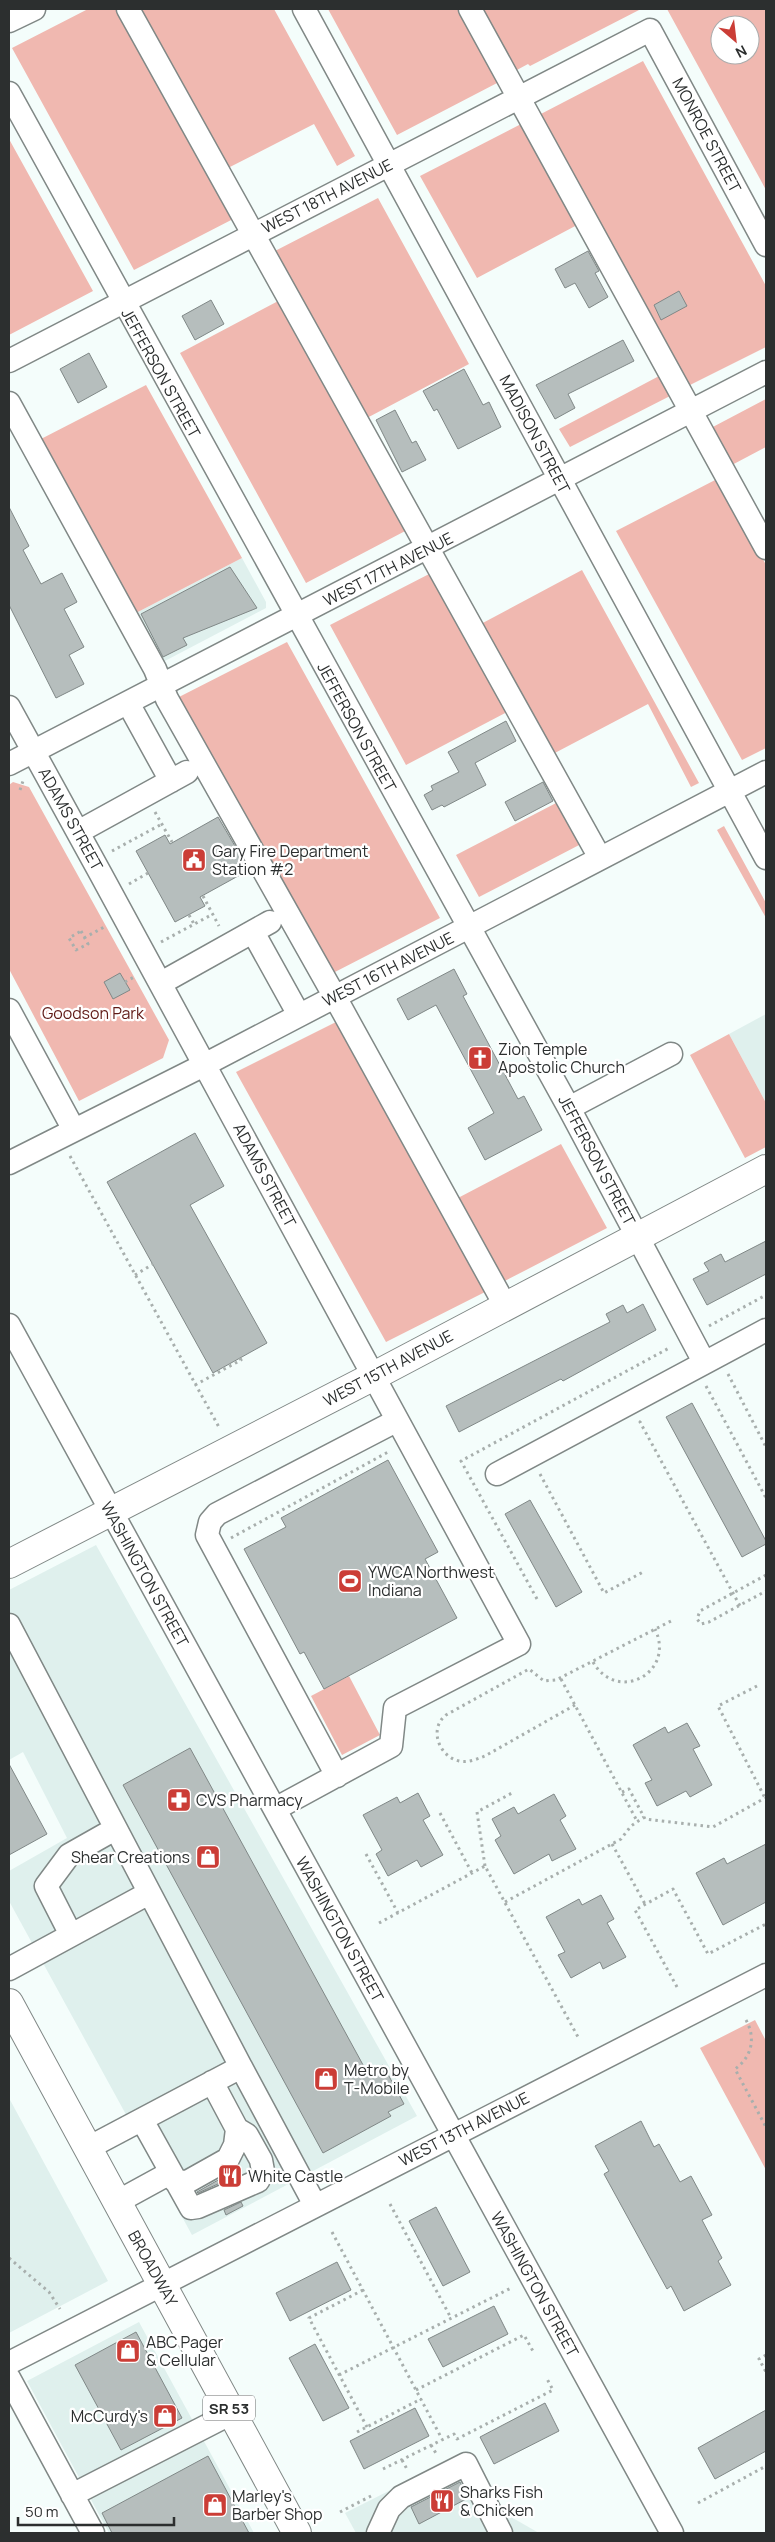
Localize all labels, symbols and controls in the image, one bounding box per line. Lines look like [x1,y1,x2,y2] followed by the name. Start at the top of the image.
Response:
[710,15,760,65] north arrow
[732,41,750,63] text: N
[667,74,747,197] street label: MONROE STREET
[258,153,396,239] street label: WEST 18TH AVENUE
[116,304,206,442] street label: JEFFERSON STREET
[495,371,576,497] street label: MADISON STREET
[319,527,457,611] street label: WEST 17TH AVENUE
[312,658,402,796] street label: JEFFERSON STREET
[34,764,109,875] street label: ADAMS STREET
[212,840,368,880] place label: Gary Fire Department Station #2
[181,847,207,873] public building icon: Gary Fire Department Station #2
[319,926,457,1012] street label: WEST 16TH AVENUE
[42,1002,145,1024] park label: Goodson Park
[498,1038,625,1078] place label: Zion Temple Apostolic Church
[467,1045,493,1071] church icon: Zion Temple Apostolic Church
[553,1091,641,1229] street label: JEFFERSON STREET
[228,1119,302,1231] street label: ADAMS STREET
[319,1324,457,1412] street label: WEST 15TH AVENUE
[96,1498,194,1651] street label: WASHINGTON STREET
[368,1561,494,1601] place label: YWCA Northwest Indiana
[337,1568,363,1594] sports icon: YWCA Northwest Indiana
[166,1787,192,1813] pharmacy icon: CVS Pharmacy
[196,1789,303,1811] place label: CVS Pharmacy
[195,1844,221,1870] shop icon: Shear Creations
[71,1846,190,1868] place label: Shear Creations
[291,1853,389,2006] street label: WASHINGTON STREET
[344,2059,410,2099] place label: Metro by T-Mobile
[313,2066,339,2092] shop icon: Metro by T-Mobile
[395,2087,533,2171] street label: WEST 13TH AVENUE
[217,2163,243,2189] restaurant icon: White Castle
[248,2165,343,2187] place label: White Castle
[486,2208,584,2361] street label: WASHINGTON STREET
[123,2226,183,2310] street label: BROADWAY
[146,2331,224,2371] place label: ABC Pager & Cellular
[115,2338,141,2364] shop icon: ABC Pager & Cellular
[203,2396,255,2420] road number: SR 53
[152,2403,178,2429] shop icon: McCurdy's
[71,2405,148,2427] place label: McCurdy's
[460,2481,543,2521] place label: Sharks Fish & Chicken
[232,2485,323,2525] place label: Marley's Barber Shop
[429,2488,455,2514] restaurant icon: Sharks Fish & Chicken
[202,2492,228,2518] shop icon: Marley's Barber Shop
[18,2494,174,2526] scale bar
[25,2501,59,2522] text: 50 m

